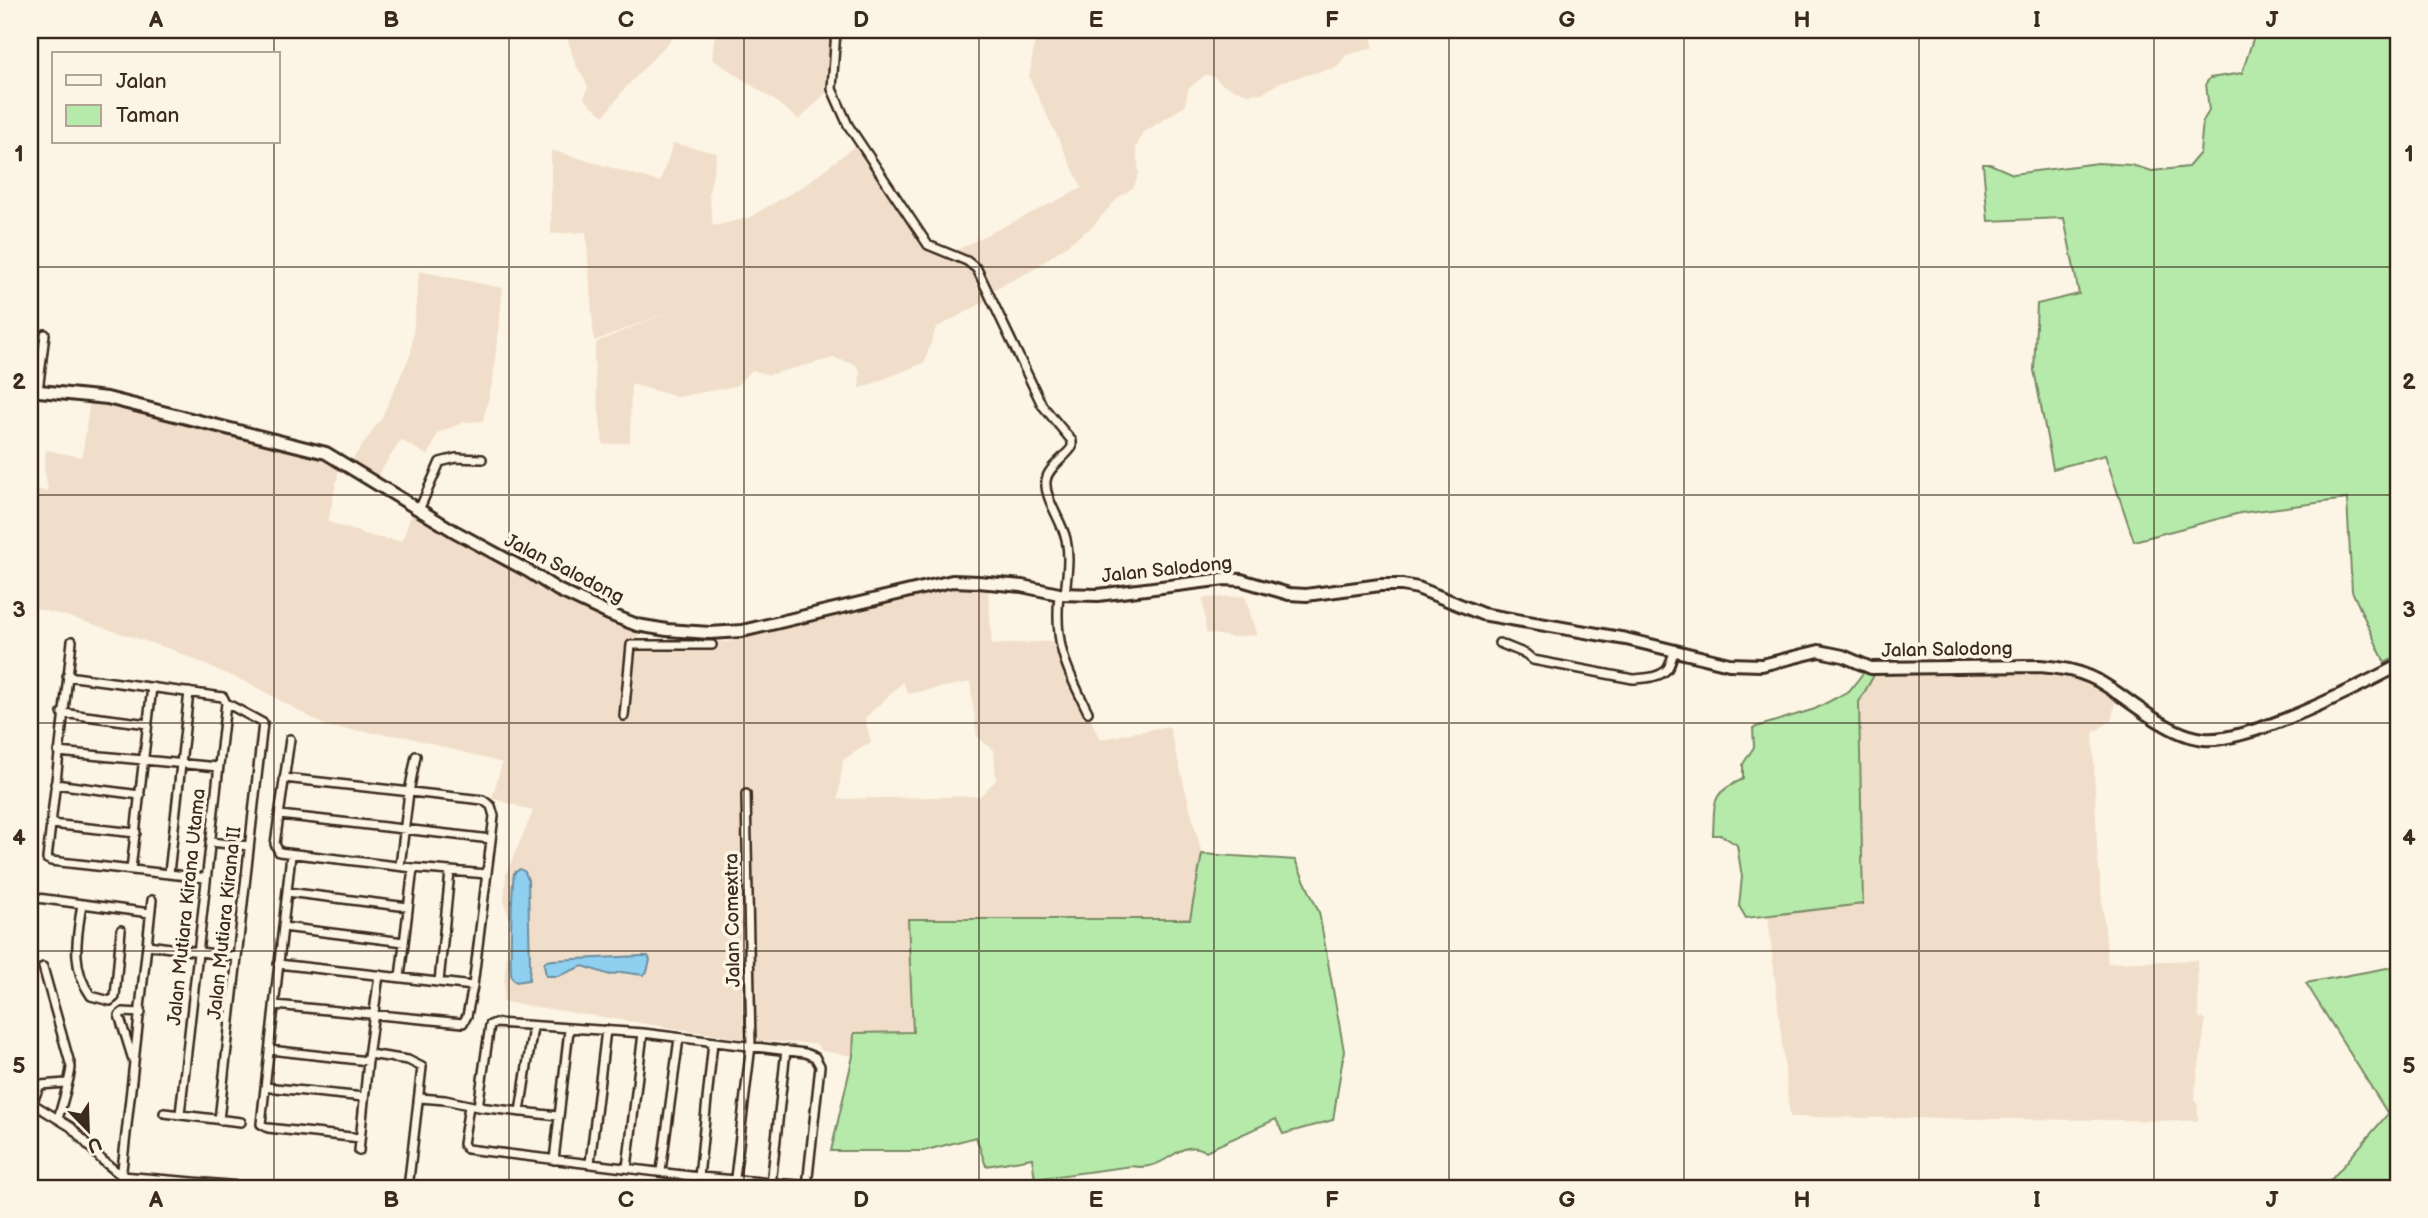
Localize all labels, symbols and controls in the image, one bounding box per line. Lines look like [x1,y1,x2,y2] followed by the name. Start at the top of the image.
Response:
[148,6,164,34] text: A
[383,6,399,34] text: B
[618,6,634,34] text: C
[853,6,869,34] text: D
[1089,6,1104,34] text: E
[1325,6,1339,34] text: F
[1559,6,1576,34] text: G
[1793,6,1811,34] text: H
[2033,6,2041,34] text: I
[2266,6,2279,34] text: J
[52,52,280,144] legend
[116,69,167,94] text: Jalan
[116,103,179,128] text: Taman
[14,140,24,168] text: 1
[2404,140,2414,168] text: 1
[12,368,26,396] text: 2
[2402,368,2416,396] text: 2
[500,529,628,609] street label: Jalan Salodong
[1101,552,1233,588] street label: Jalan Salodong
[12,596,26,624] text: 3
[2402,596,2416,624] text: 3
[1881,637,2013,663] street label: Jalan Salodong
[163,787,211,1027] street label: Jalan Mutiara Kirana Utama
[12,824,26,852] text: 4
[2402,824,2416,852] text: 4
[203,825,247,1021] street label: Jalan Mutiara Kirana II
[720,853,746,987] street label: Jalan Comextra
[12,1052,26,1080] text: 5
[2402,1052,2416,1080] text: 5
[52,1096,122,1166] north arrow
[83,1131,105,1157] text: U
[148,1186,164,1214] text: A
[383,1186,399,1214] text: B
[618,1186,634,1214] text: C
[853,1186,869,1214] text: D
[1089,1186,1104,1214] text: E
[1325,1186,1339,1214] text: F
[1559,1186,1576,1214] text: G
[1793,1186,1811,1214] text: H
[2033,1186,2041,1214] text: I
[2266,1186,2279,1214] text: J

